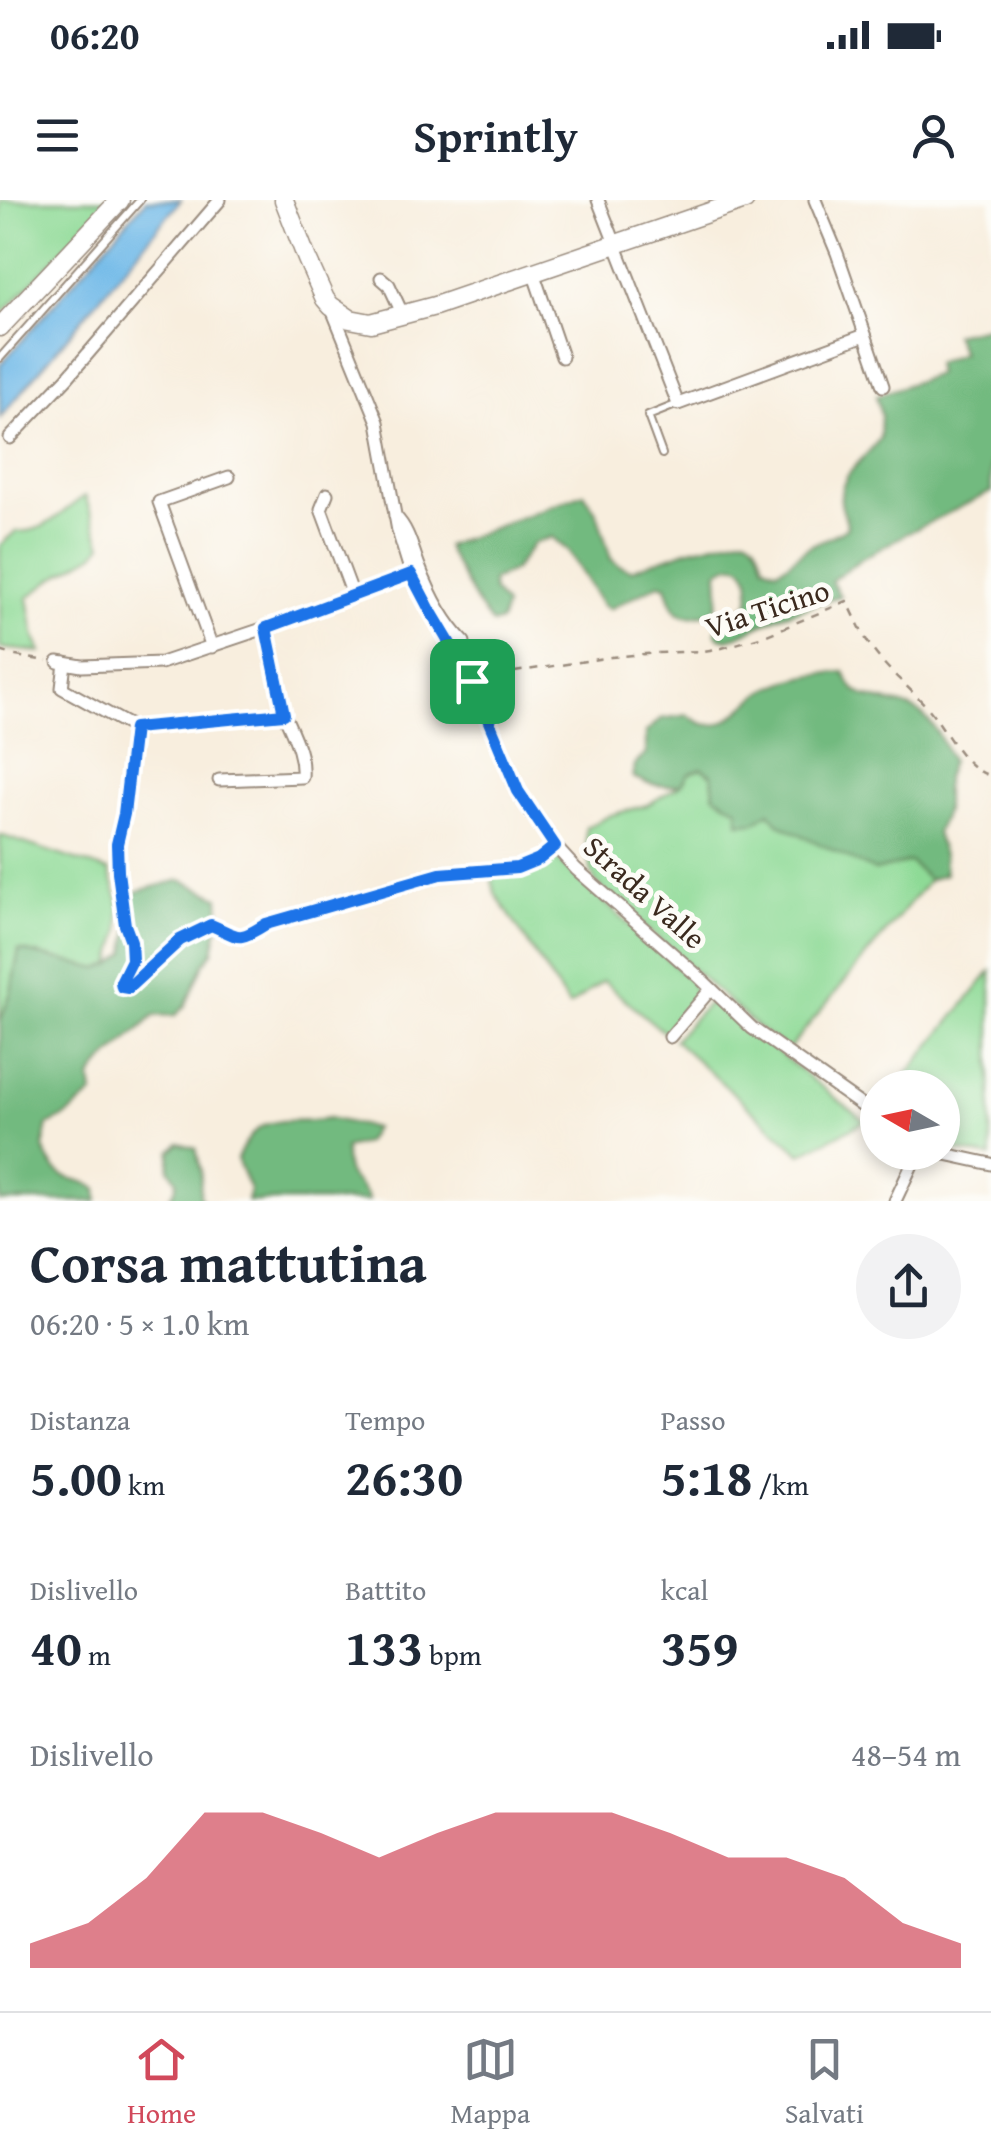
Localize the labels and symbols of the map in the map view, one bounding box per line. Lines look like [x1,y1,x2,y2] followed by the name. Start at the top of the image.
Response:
[699,567,835,649] street label: Via Ticino
[430,639,515,724] pin
[574,825,716,959] street label: Strada Valle
[860,1070,960,1170] north arrow

